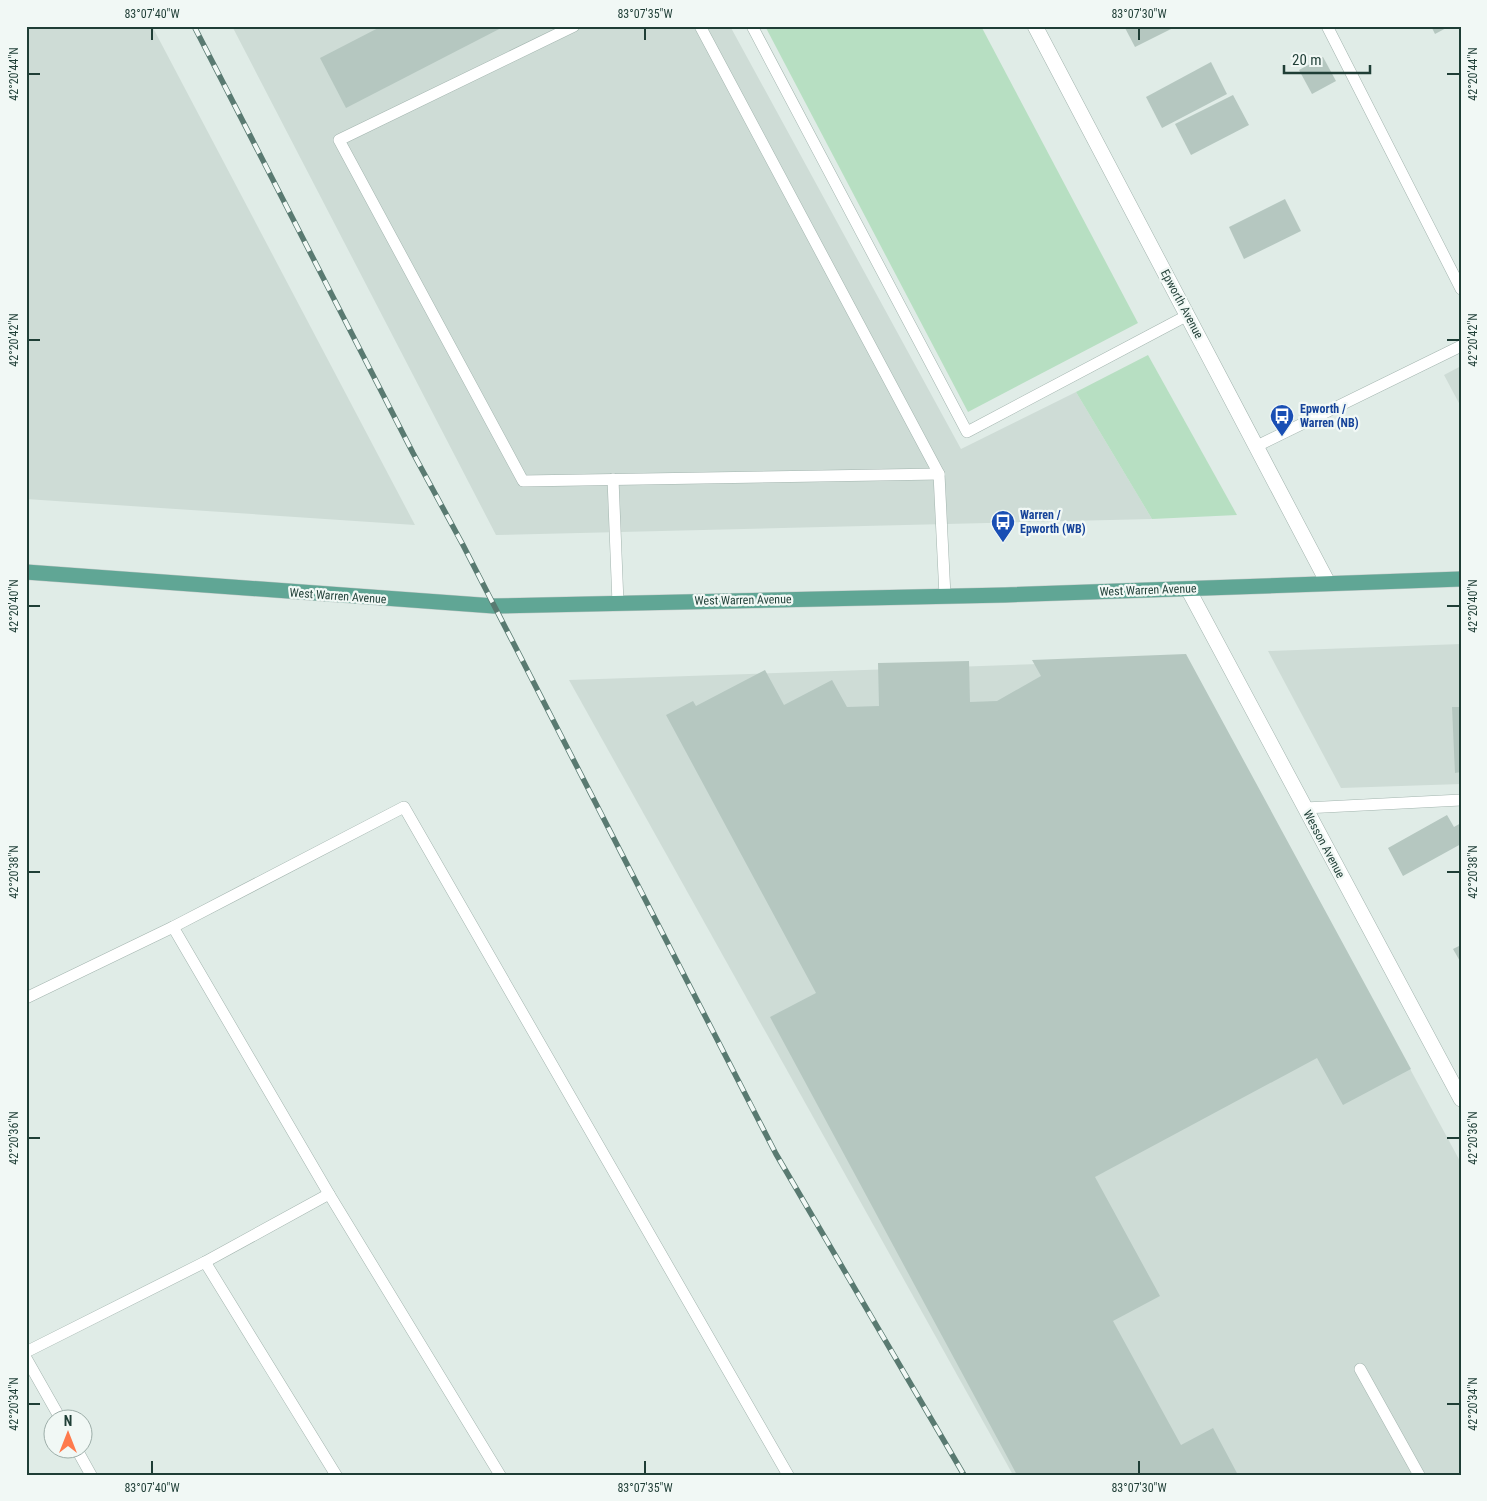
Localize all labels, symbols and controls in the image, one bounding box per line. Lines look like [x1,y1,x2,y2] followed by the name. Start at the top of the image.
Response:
[124,7,180,21] text: 83°07'40"W
[617,7,673,21] text: 83°07'35"W
[1111,7,1167,21] text: 83°07'30"W
[1284,42,1371,74] scale bar
[7,47,21,101] text: 42°20'44"N
[1466,47,1480,101] text: 42°20'44"N
[1292,51,1322,69] text: 20 m
[1158,267,1206,341] street label: Epworth Avenue
[7,313,21,367] text: 42°20'42"N
[1466,313,1480,367] text: 42°20'42"N
[1300,402,1359,430] place label: Epworth / Warren (NB)
[1269,403,1295,437] bus stop icon: Epworth / Warren (NB)
[1020,508,1086,536] place label: Warren / Epworth (WB)
[990,509,1016,543] bus stop icon: Warren / Epworth (WB)
[7,579,21,633] text: 42°20'40"N
[1466,579,1480,633] text: 42°20'40"N
[1099,581,1197,599] street label: West Warren Avenue
[289,586,387,606] street label: West Warren Avenue
[694,592,792,608] street label: West Warren Avenue
[1300,808,1348,881] street label: Wesson Avenue
[7,845,21,899] text: 42°20'38"N
[1466,845,1480,899] text: 42°20'38"N
[7,1111,21,1165] text: 42°20'36"N
[1466,1111,1480,1165] text: 42°20'36"N
[7,1377,21,1431] text: 42°20'34"N
[1466,1377,1480,1431] text: 42°20'34"N
[42,1408,92,1458] north arrow
[64,1413,72,1429] text: N
[124,1481,180,1495] text: 83°07'40"W
[617,1481,673,1495] text: 83°07'35"W
[1111,1481,1167,1495] text: 83°07'30"W

